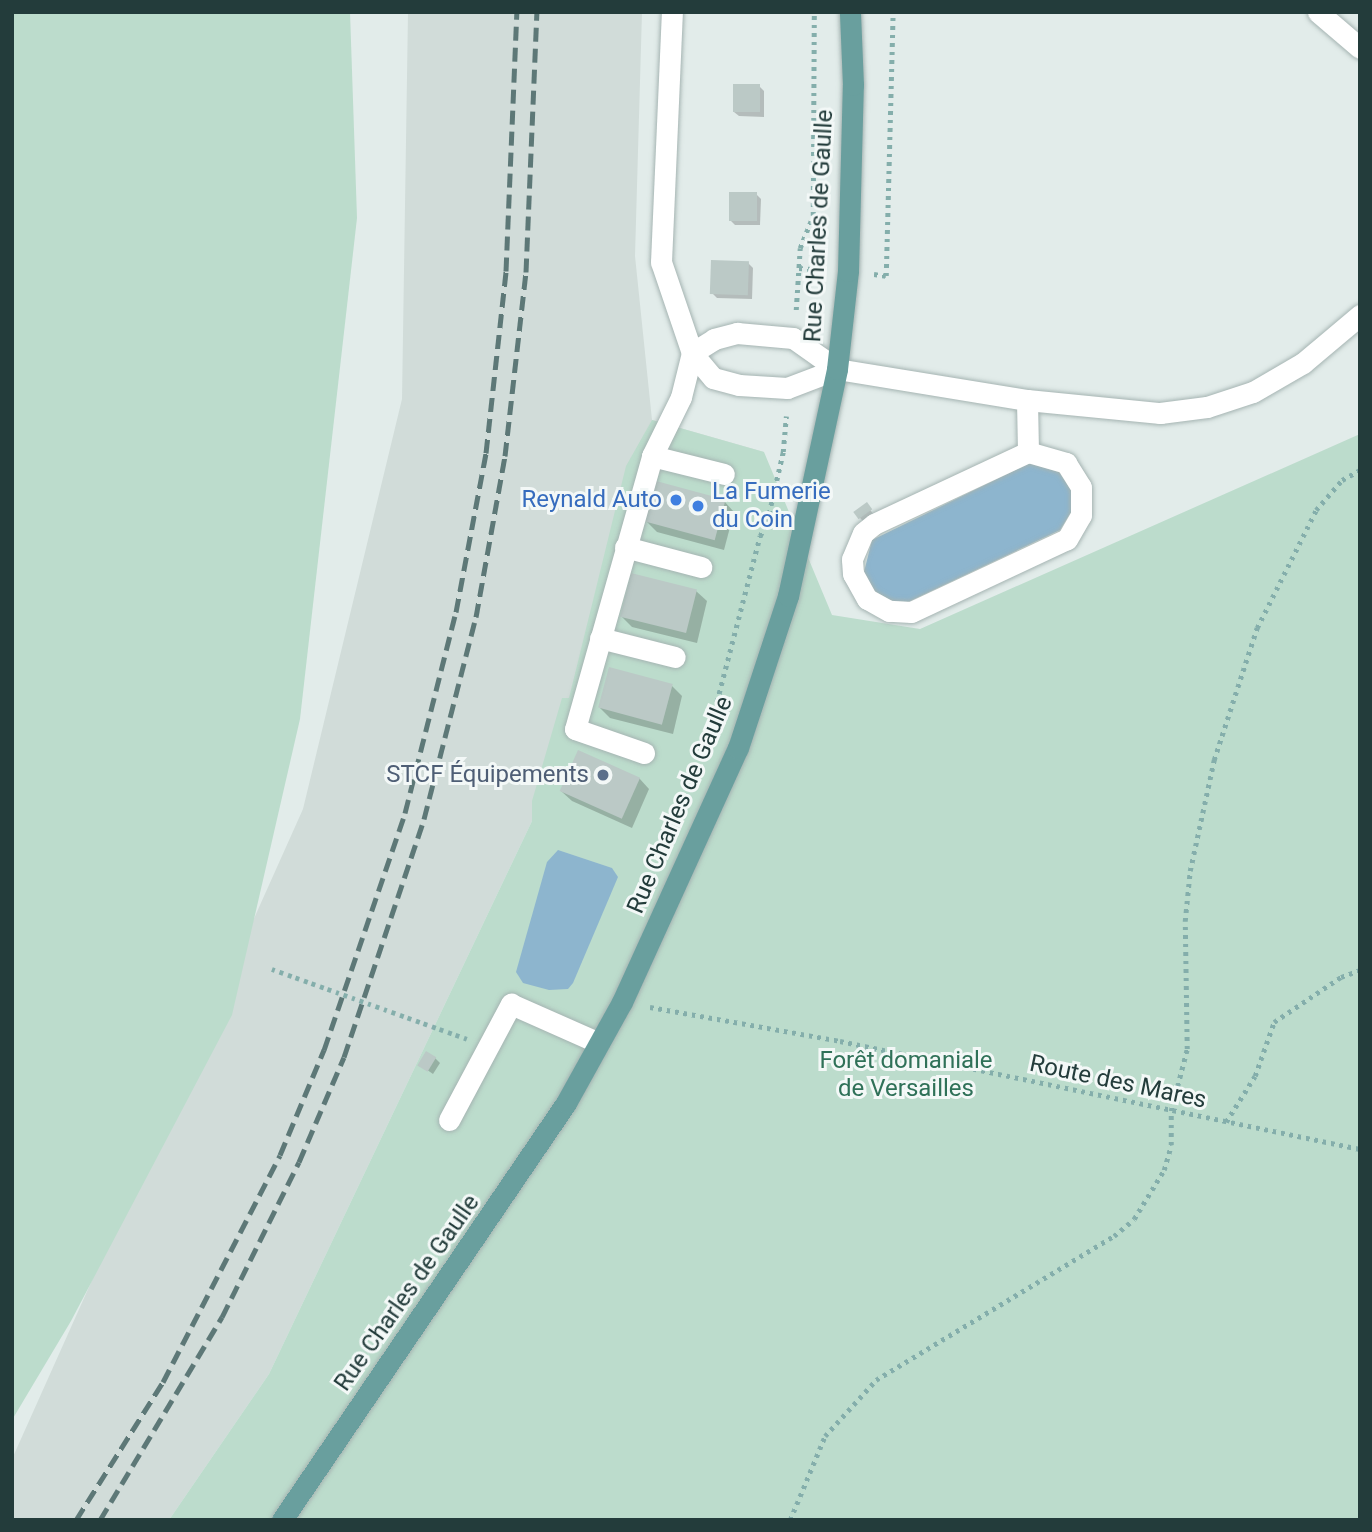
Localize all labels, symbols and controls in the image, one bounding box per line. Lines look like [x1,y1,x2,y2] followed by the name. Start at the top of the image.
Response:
[799,109,839,343] street label: Rue Charles de Gaulle
[712,478,831,534] place label: La Fumerie du Coin
[522,486,662,514] place label: Reynald Auto
[668,492,684,508] marker: Reynald Auto
[690,498,706,514] marker: La Fumerie du Coin
[621,692,739,918] street label: Rue Charles de Gaulle
[386,761,589,789] place label: STCF Équipements
[595,767,611,783] marker: STCF Équipements
[819,1047,993,1103] park label: Forêt domaniale de Versailles
[1027,1049,1209,1115] street label: Route des Mares
[328,1189,486,1397] street label: Rue Charles de Gaulle

